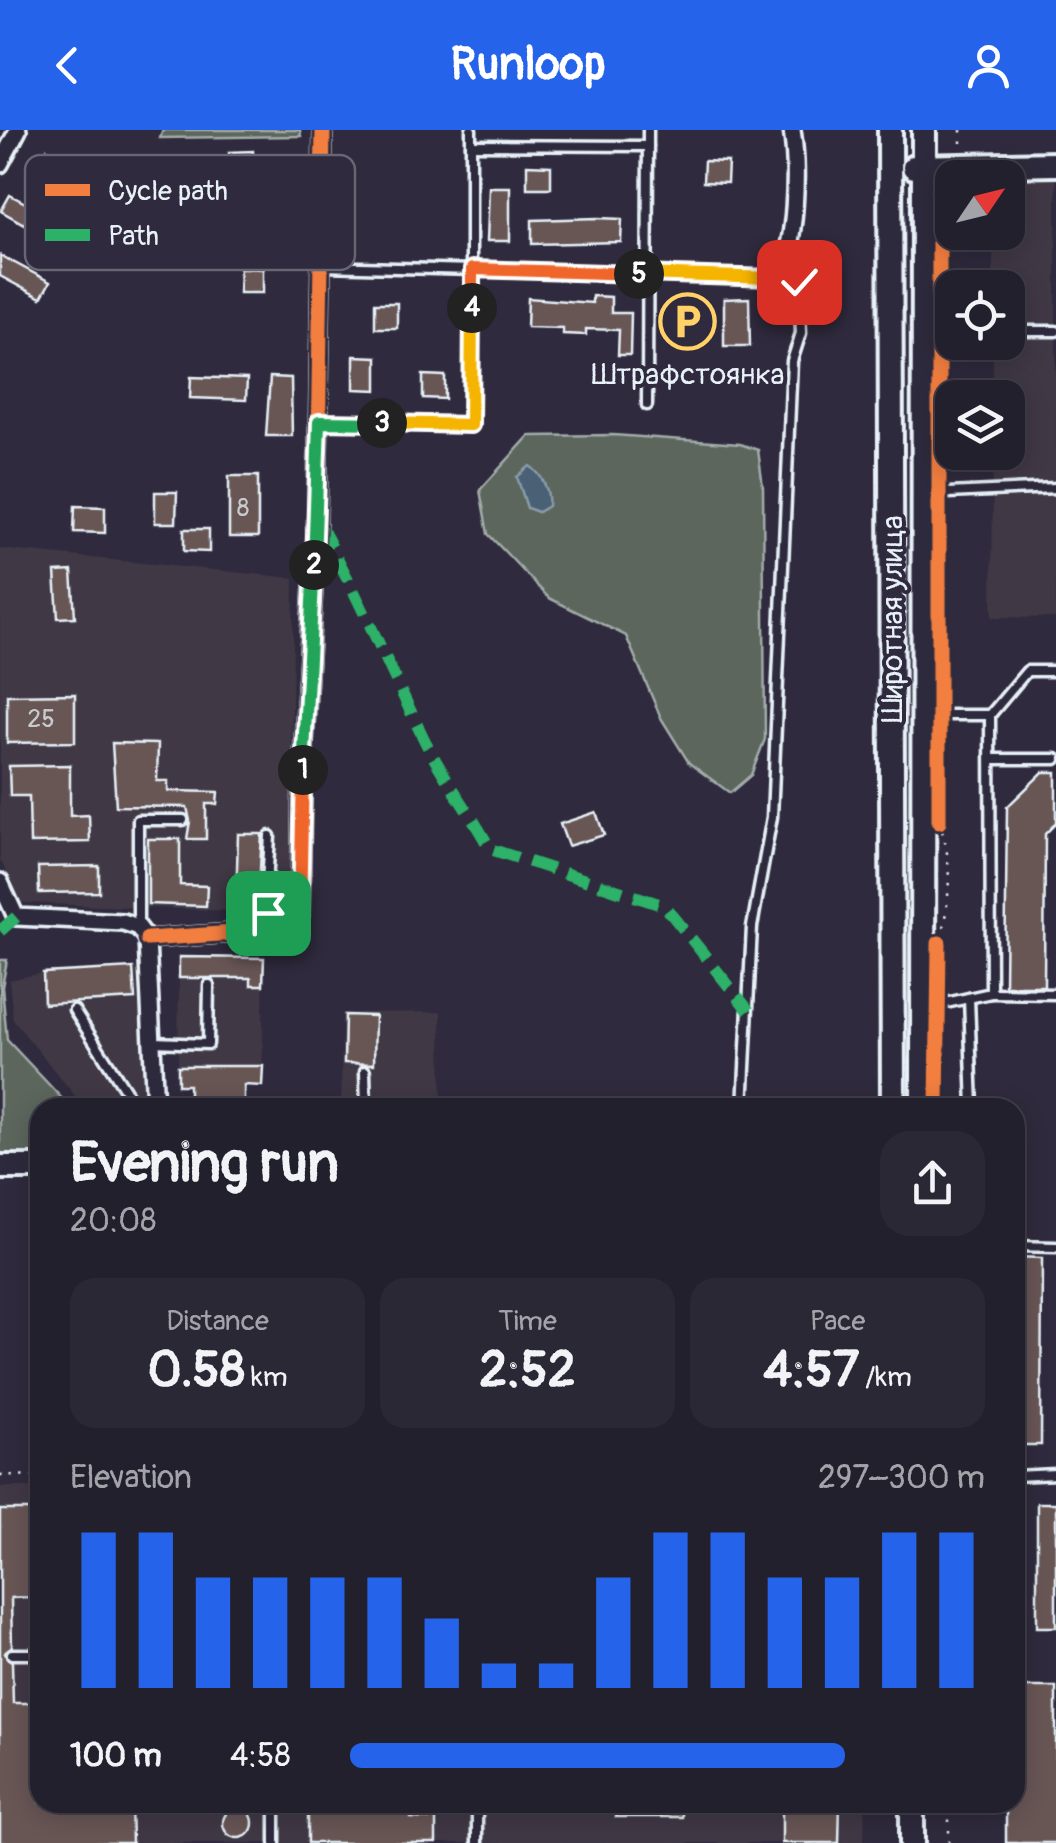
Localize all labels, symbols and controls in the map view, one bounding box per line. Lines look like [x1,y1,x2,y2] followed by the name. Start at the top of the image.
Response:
[451,37,605,93] text: Runloop
[40,38,95,93] icon: back
[961,38,1016,93] icon: person
[25,155,355,270] legend
[935,160,1025,250] north arrow
[935,160,1025,470] map controls
[108,174,228,209] text: Cycle path
[108,219,159,254] text: Path
[757,240,842,325] pin
[614,249,664,299] pin: 5
[772,255,827,310] icon: check
[631,256,647,291] text: 5
[935,270,1025,360] button: locate
[447,283,497,333] pin: 4
[464,290,480,325] text: 4
[658,292,718,352] parking icon: Штрафстоянка
[591,356,785,393] place label: Штрафстоянка
[935,380,1025,470] button: layers
[357,398,407,448] pin: 3
[374,405,390,440] text: 3
[237,493,249,524] house number: 8
[874,515,911,723] street label: Широтная улица
[289,540,339,590] pin: 2
[306,547,322,582] text: 2
[27,704,55,735] house number: 25
[278,745,328,795] pin: 1
[298,752,308,787] text: 1
[226,871,311,956] pin
[241,886,296,941] icon: arrive
[70,1129,339,1198] text: Evening run
[880,1131,985,1236] button: share
[70,1201,156,1241] text: 20:08
[166,1304,269,1339] text: Distance
[498,1304,557,1339] text: Time
[810,1304,865,1339] text: Pace
[147,1339,245,1402] text: 0.58
[479,1339,576,1402] text: 2:52
[763,1339,859,1402] text: 4:57
[245,1360,288,1395] text: km
[859,1360,912,1395] text: /km
[70,1458,192,1498] text: Elevation
[818,1458,985,1498] text: 297–300 m
[70,1736,162,1776] text: 100 m
[230,1736,291,1776] text: 4:58

